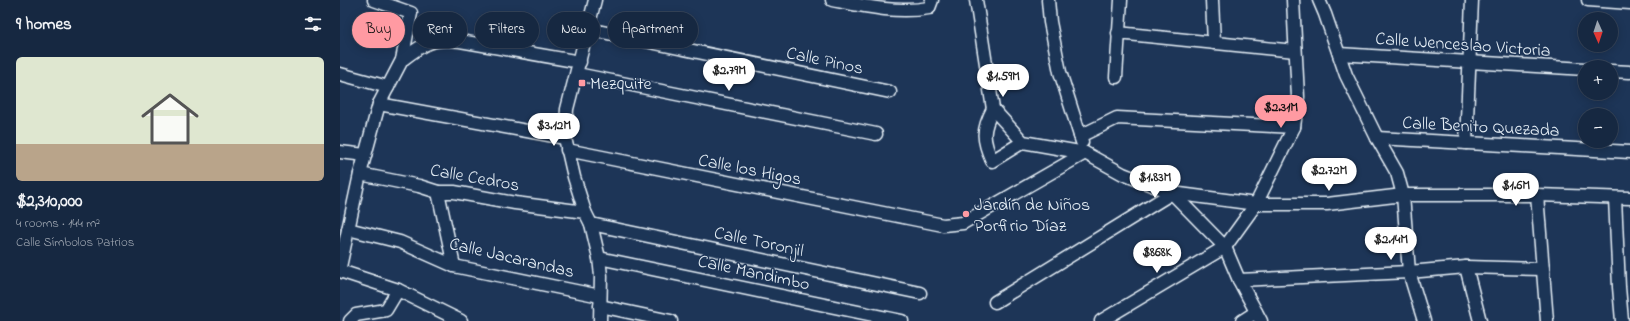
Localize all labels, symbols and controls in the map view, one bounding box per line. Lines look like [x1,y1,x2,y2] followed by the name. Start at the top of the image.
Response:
[16,12,72,37] text: 9 homes
[352,12,405,48] chip: Buy
[413,12,467,48] chip: Rent
[475,12,539,48] chip: Filters
[547,12,600,48] chip: New
[608,12,698,48] chip: Apartment
[1578,12,1618,52] north arrow
[1578,12,1618,148] map controls
[302,13,324,35] icon: filters
[1374,27,1551,65] street label: Calle Wenceslao Victoria
[784,41,866,83] street label: Calle Pinos
[696,58,762,92] pin: $2.79M
[1578,60,1618,100] button: +
[712,61,746,80] text: $2.79M
[970,64,1036,98] pin: $1.59M
[986,67,1020,86] text: $1.59M
[590,72,653,98] place label: Mezquite
[577,78,587,88] marker: Mezquite
[134,83,206,155] icon: home
[1248,95,1314,129] pin: $2.31M
[1264,98,1298,117] text: $2.31M
[1578,108,1618,148] button: −
[1402,111,1560,145] street label: Calle Benito Quezada
[521,113,587,147] pin: $3.12M
[537,116,571,135] text: $3.12M
[696,148,803,195] street label: Calle los Higos
[428,158,521,200] street label: Calle Cedros
[1296,158,1362,192] pin: $2.72M
[1311,161,1347,180] text: $2.72M
[1122,165,1188,199] pin: $1.83M
[1139,168,1171,187] text: $1.83M
[1488,173,1544,207] pin: $1.6M
[1502,176,1530,195] text: $1.6M
[16,189,82,214] text: $2,310,000
[974,193,1090,240] place label: Jardín de Niños Porfirio Díaz
[961,209,971,219] marker: Jardín de Niños Porfirio Díaz
[16,214,100,233] text: 4 rooms · 144 m²
[711,221,806,265] street label: Calle Toronjil
[1358,227,1424,261] pin: $2.14M
[1374,230,1408,249] text: $2.14M
[446,232,577,286] street label: Calle Jacarandas
[16,233,134,252] text: Calle Símbolos Patrios
[1129,240,1185,274] pin: $868K
[1142,243,1172,262] text: $868K
[695,249,812,299] street label: Calle Mandimbo

